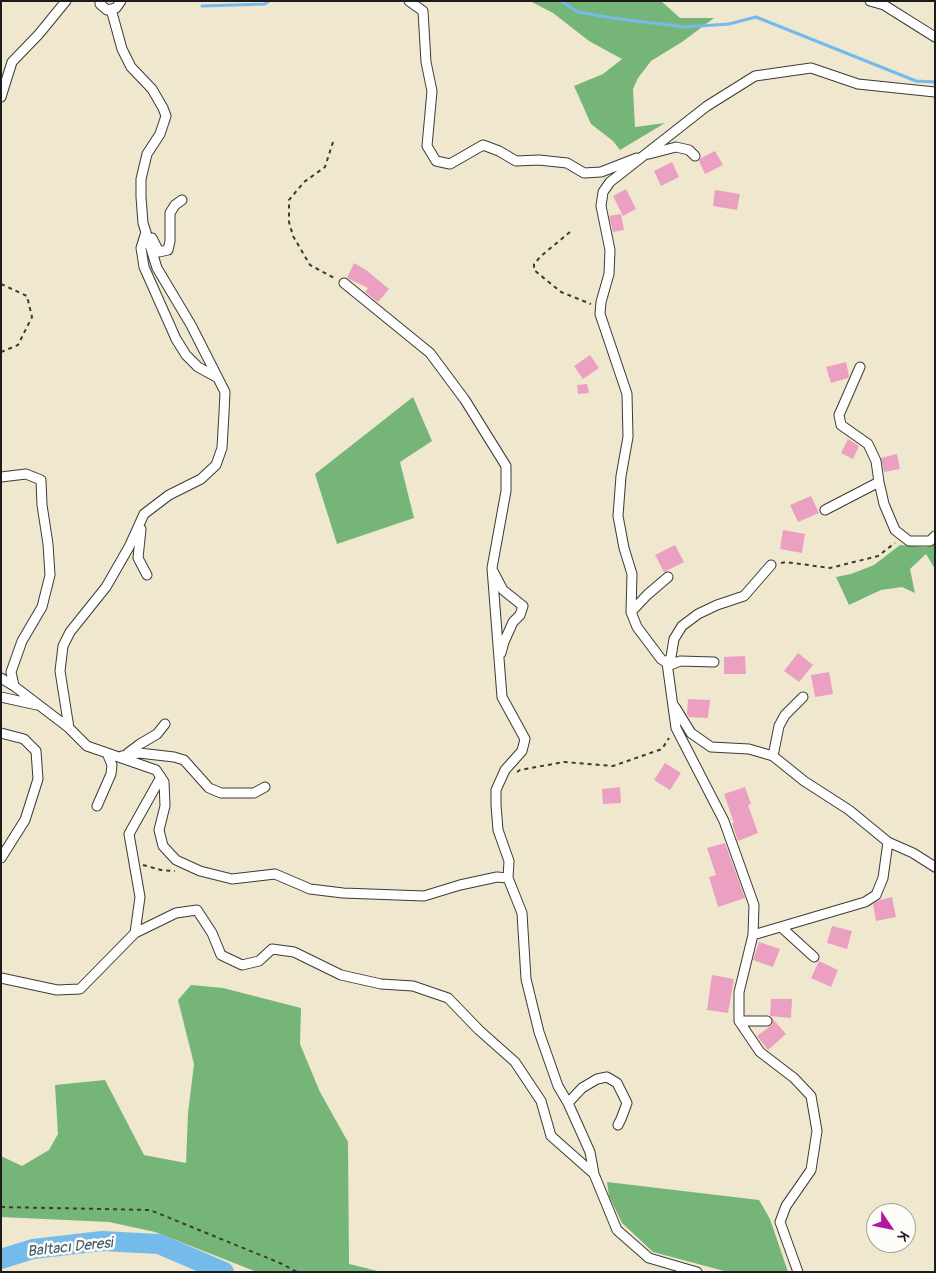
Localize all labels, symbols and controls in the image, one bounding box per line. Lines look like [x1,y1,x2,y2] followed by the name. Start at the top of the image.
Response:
[866,1203,916,1253] north arrow
[894,1228,912,1244] text: K
[26,1235,114,1261] water label: Baltacı Deresi

